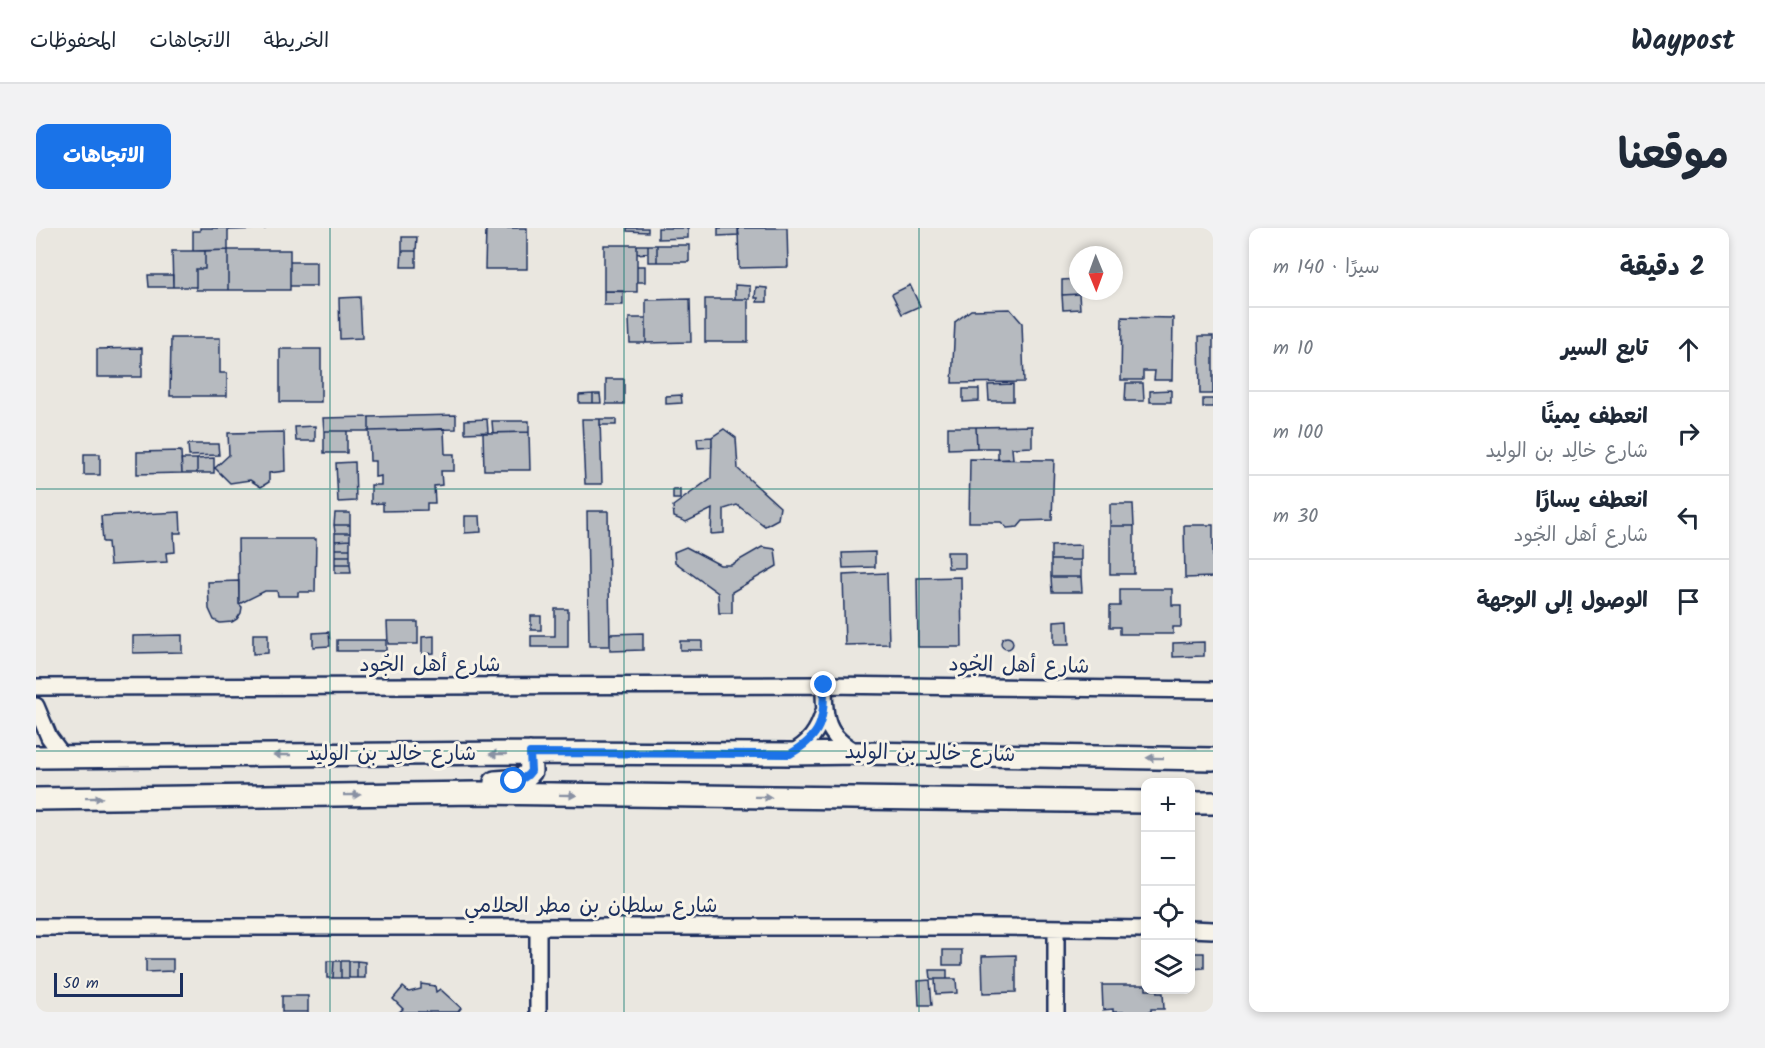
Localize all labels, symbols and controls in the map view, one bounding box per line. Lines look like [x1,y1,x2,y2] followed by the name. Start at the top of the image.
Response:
[1631,19,1735,64] text: Waypost
[30,25,116,58] text: المحفوظات
[149,25,231,58] text: الاتجاهات
[264,25,329,58] text: الخريطة
[1618,123,1729,190] text: موقعنا
[36,124,171,189] button: الاتجاهات
[1069,246,1123,300] north arrow
[1620,247,1705,289] text: 2 دقيقة
[1273,252,1380,284] text: سيرًا · 140 m
[1561,332,1648,367] text: تابع السير
[1273,333,1313,365] text: 10 m
[1672,333,1705,366] icon: ahead
[1541,400,1648,435] text: انعطف يمينًا
[1273,417,1323,449] text: 100 m
[1672,417,1705,450] icon: right
[1486,436,1648,468] text: شارع خالِد بن الوليد
[1536,484,1648,519] text: انعطف يسارًا
[1273,501,1318,533] text: 30 m
[1672,501,1705,534] icon: left
[1514,520,1648,552] text: شارع أهل الجُود
[1476,584,1648,619] text: الوصول إلى الوجهة
[1672,585,1705,618] icon: arrive
[948,648,1090,684] street label: شارع أهل الجُود
[360,649,500,682] street label: شارع أهل الجُود
[810,671,836,697] route end
[844,736,1016,772] street label: شارع خالِد بن الوليد
[306,738,476,771] street label: شارع خالِد بن الوليد
[488,749,507,759] one-way arrow
[272,750,291,760] one-way arrow
[1145,753,1164,763] one-way arrow
[500,767,526,793] route start
[1141,778,1195,994] map controls
[1141,778,1195,832] button: +
[343,790,362,800] one-way arrow
[559,790,578,800] one-way arrow
[754,792,773,802] one-way arrow
[85,793,104,803] one-way arrow
[1141,832,1195,886] button: −
[1141,886,1195,940] button: locate
[464,890,718,924] street label: شارع سلطان بن مطر الحلامي
[1141,940,1195,994] button: layers
[54,970,183,998] scale bar
[63,971,99,996] text: 50 m

